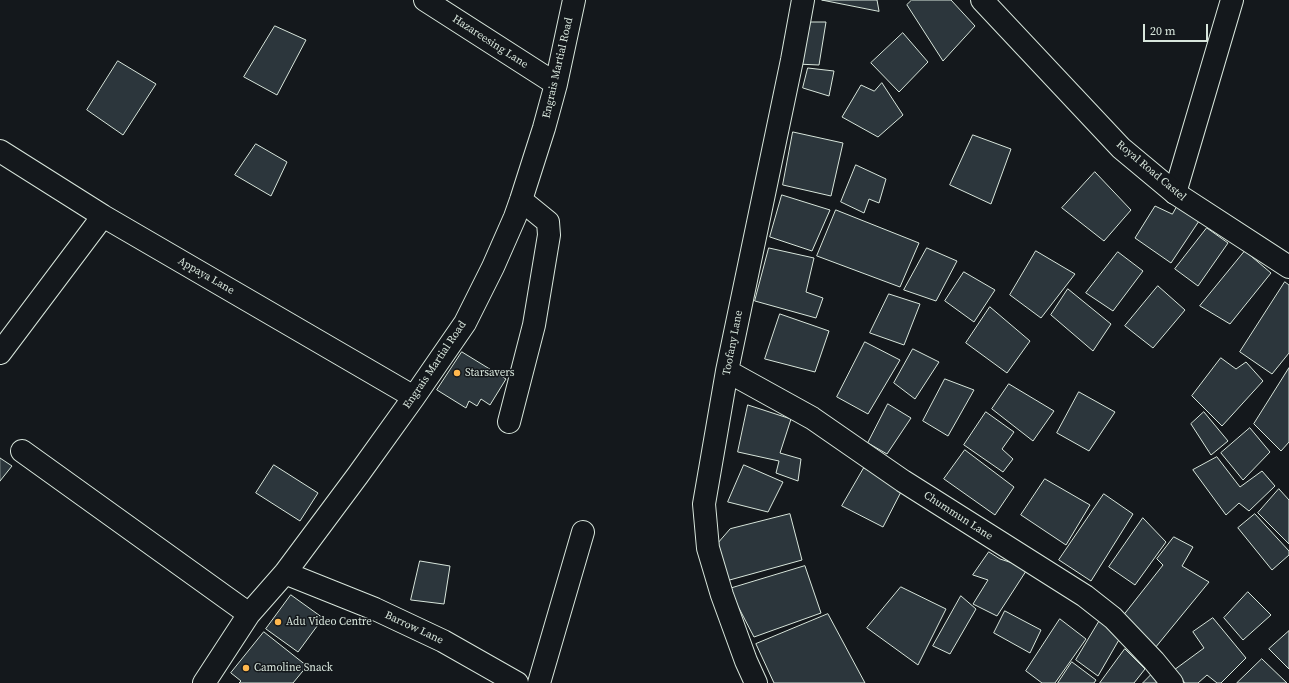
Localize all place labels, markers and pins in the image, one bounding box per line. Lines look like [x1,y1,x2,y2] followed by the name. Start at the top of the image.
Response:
[465,366,515,380] place label: Starsavers
[452,368,462,378] marker: Starsavers
[286,615,372,629] place label: Adu Video Centre
[273,617,283,627] marker: Adu Video Centre
[254,661,333,675] place label: Camoline Snack
[241,663,251,673] marker: Camoline Snack

